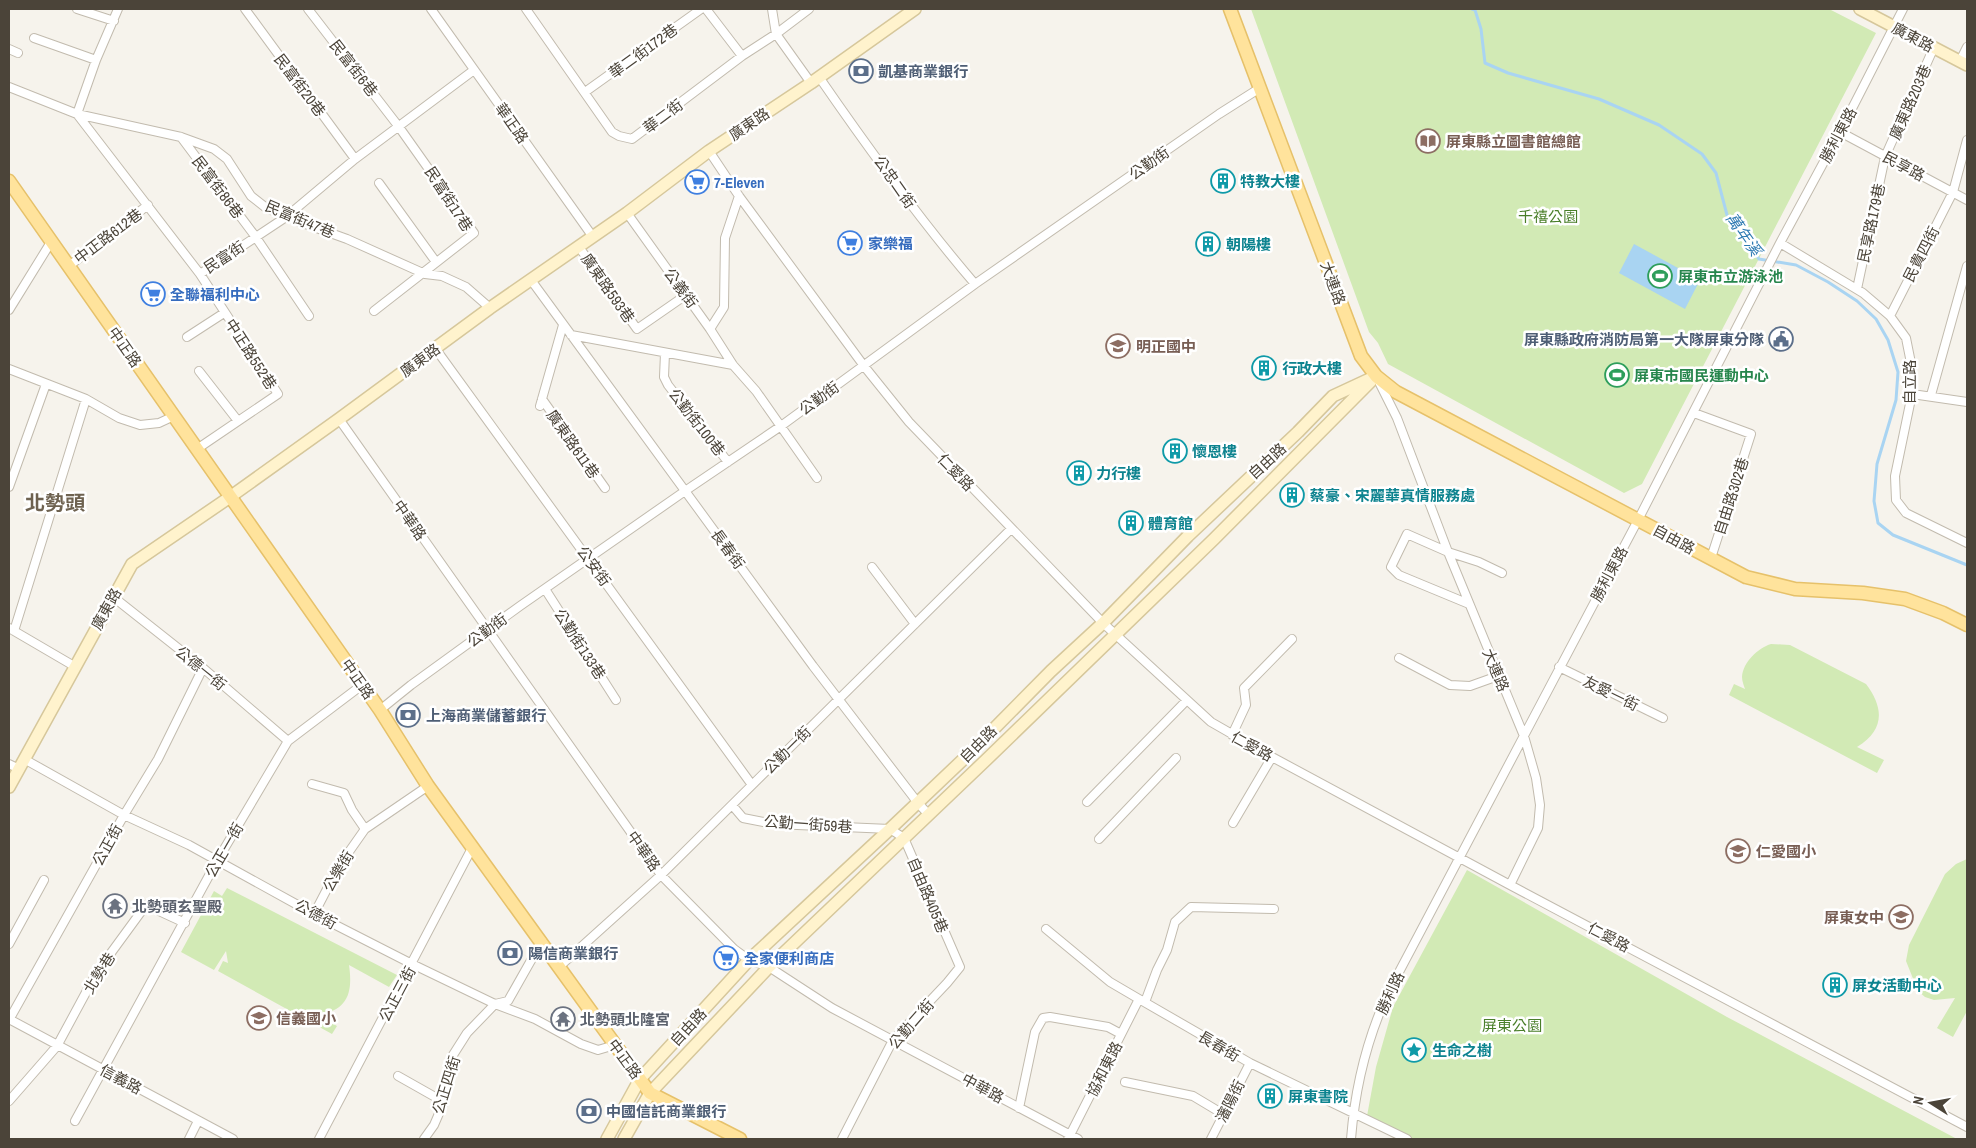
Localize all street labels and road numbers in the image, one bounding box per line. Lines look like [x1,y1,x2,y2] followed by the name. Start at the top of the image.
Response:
[1888,17,1938,57] street label: 廣東路
[604,19,682,83] street label: 華二街172巷
[325,35,383,101] street label: 民富街6巷
[269,49,331,121] street label: 民富街20巷
[1884,61,1936,143] street label: 廣東路203巷
[639,94,687,138] street label: 華二街
[490,99,534,147] street label: 華正路
[724,103,774,145] street label: 廣東路
[1815,104,1861,166] street label: 勝利東路
[1125,141,1173,185] street label: 公勤街
[1879,146,1929,186] street label: 民享路
[187,151,249,223] street label: 民富街86巷
[869,151,921,213] street label: 公忠二街
[420,162,478,236] street label: 民富街17巷
[1852,181,1890,265] street label: 民享路179巷
[262,195,338,243] street label: 民富街47巷
[70,203,146,269] street label: 中正路612巷
[1898,222,1944,286] street label: 民貴四街
[199,236,249,278] street label: 民富街
[576,249,640,327] street label: 廣東路593巷
[1315,258,1351,308] street label: 大連路
[659,264,703,312] street label: 公義街
[220,315,282,393] street label: 中正路552巷
[103,323,147,371] street label: 中正路
[396,338,444,382] street label: 廣東路
[1899,359,1920,405] street label: 自立路
[795,376,843,420] street label: 公勤街
[664,384,730,460] street label: 公勤街100巷
[542,405,604,483] street label: 廣東路611巷
[1243,438,1291,484] street label: 自由路
[933,449,979,495] street label: 仁愛路
[1709,454,1753,538] street label: 自由路302巷
[388,496,432,544] street label: 中華路
[1649,519,1699,559] street label: 自由路
[706,525,750,573] street label: 長春街
[572,542,616,590] street label: 公安街
[1586,543,1632,605] street label: 勝利東路
[86,584,126,634] street label: 廣東路
[549,605,611,683] street label: 公勤街133巷
[463,608,511,652] street label: 公勤街
[171,641,231,695] street label: 公德一街
[1478,645,1514,695] street label: 大連路
[336,655,380,703] street label: 中正路
[1579,670,1643,716] street label: 友愛一街
[758,721,816,779] street label: 公勤一街
[955,721,1001,767] street label: 自由路
[1227,726,1277,766] street label: 仁愛路
[763,810,853,838] street label: 公勤一街59巷
[200,819,248,881] street label: 公正一街
[87,820,127,870] street label: 公正街
[622,827,666,875] street label: 中華路
[317,846,359,896] street label: 公樂街
[903,854,953,936] street label: 自由路405巷
[291,894,341,934] street label: 公德街
[1584,917,1634,957] street label: 仁愛路
[78,948,120,998] street label: 北勢巷
[374,963,420,1025] street label: 公正三街
[1371,968,1409,1018] street label: 勝利路
[883,994,939,1054] street label: 公勤二街
[665,1003,711,1051] street label: 自由路
[1194,1026,1244,1066] street label: 長春街
[603,1035,647,1083] street label: 中正路
[1081,1037,1127,1101] street label: 協和東路
[427,1053,465,1117] street label: 公正四街
[96,1059,146,1099] street label: 信義路
[958,1068,1008,1108] street label: 中華路
[1210,1076,1250,1126] street label: 瀋陽街

